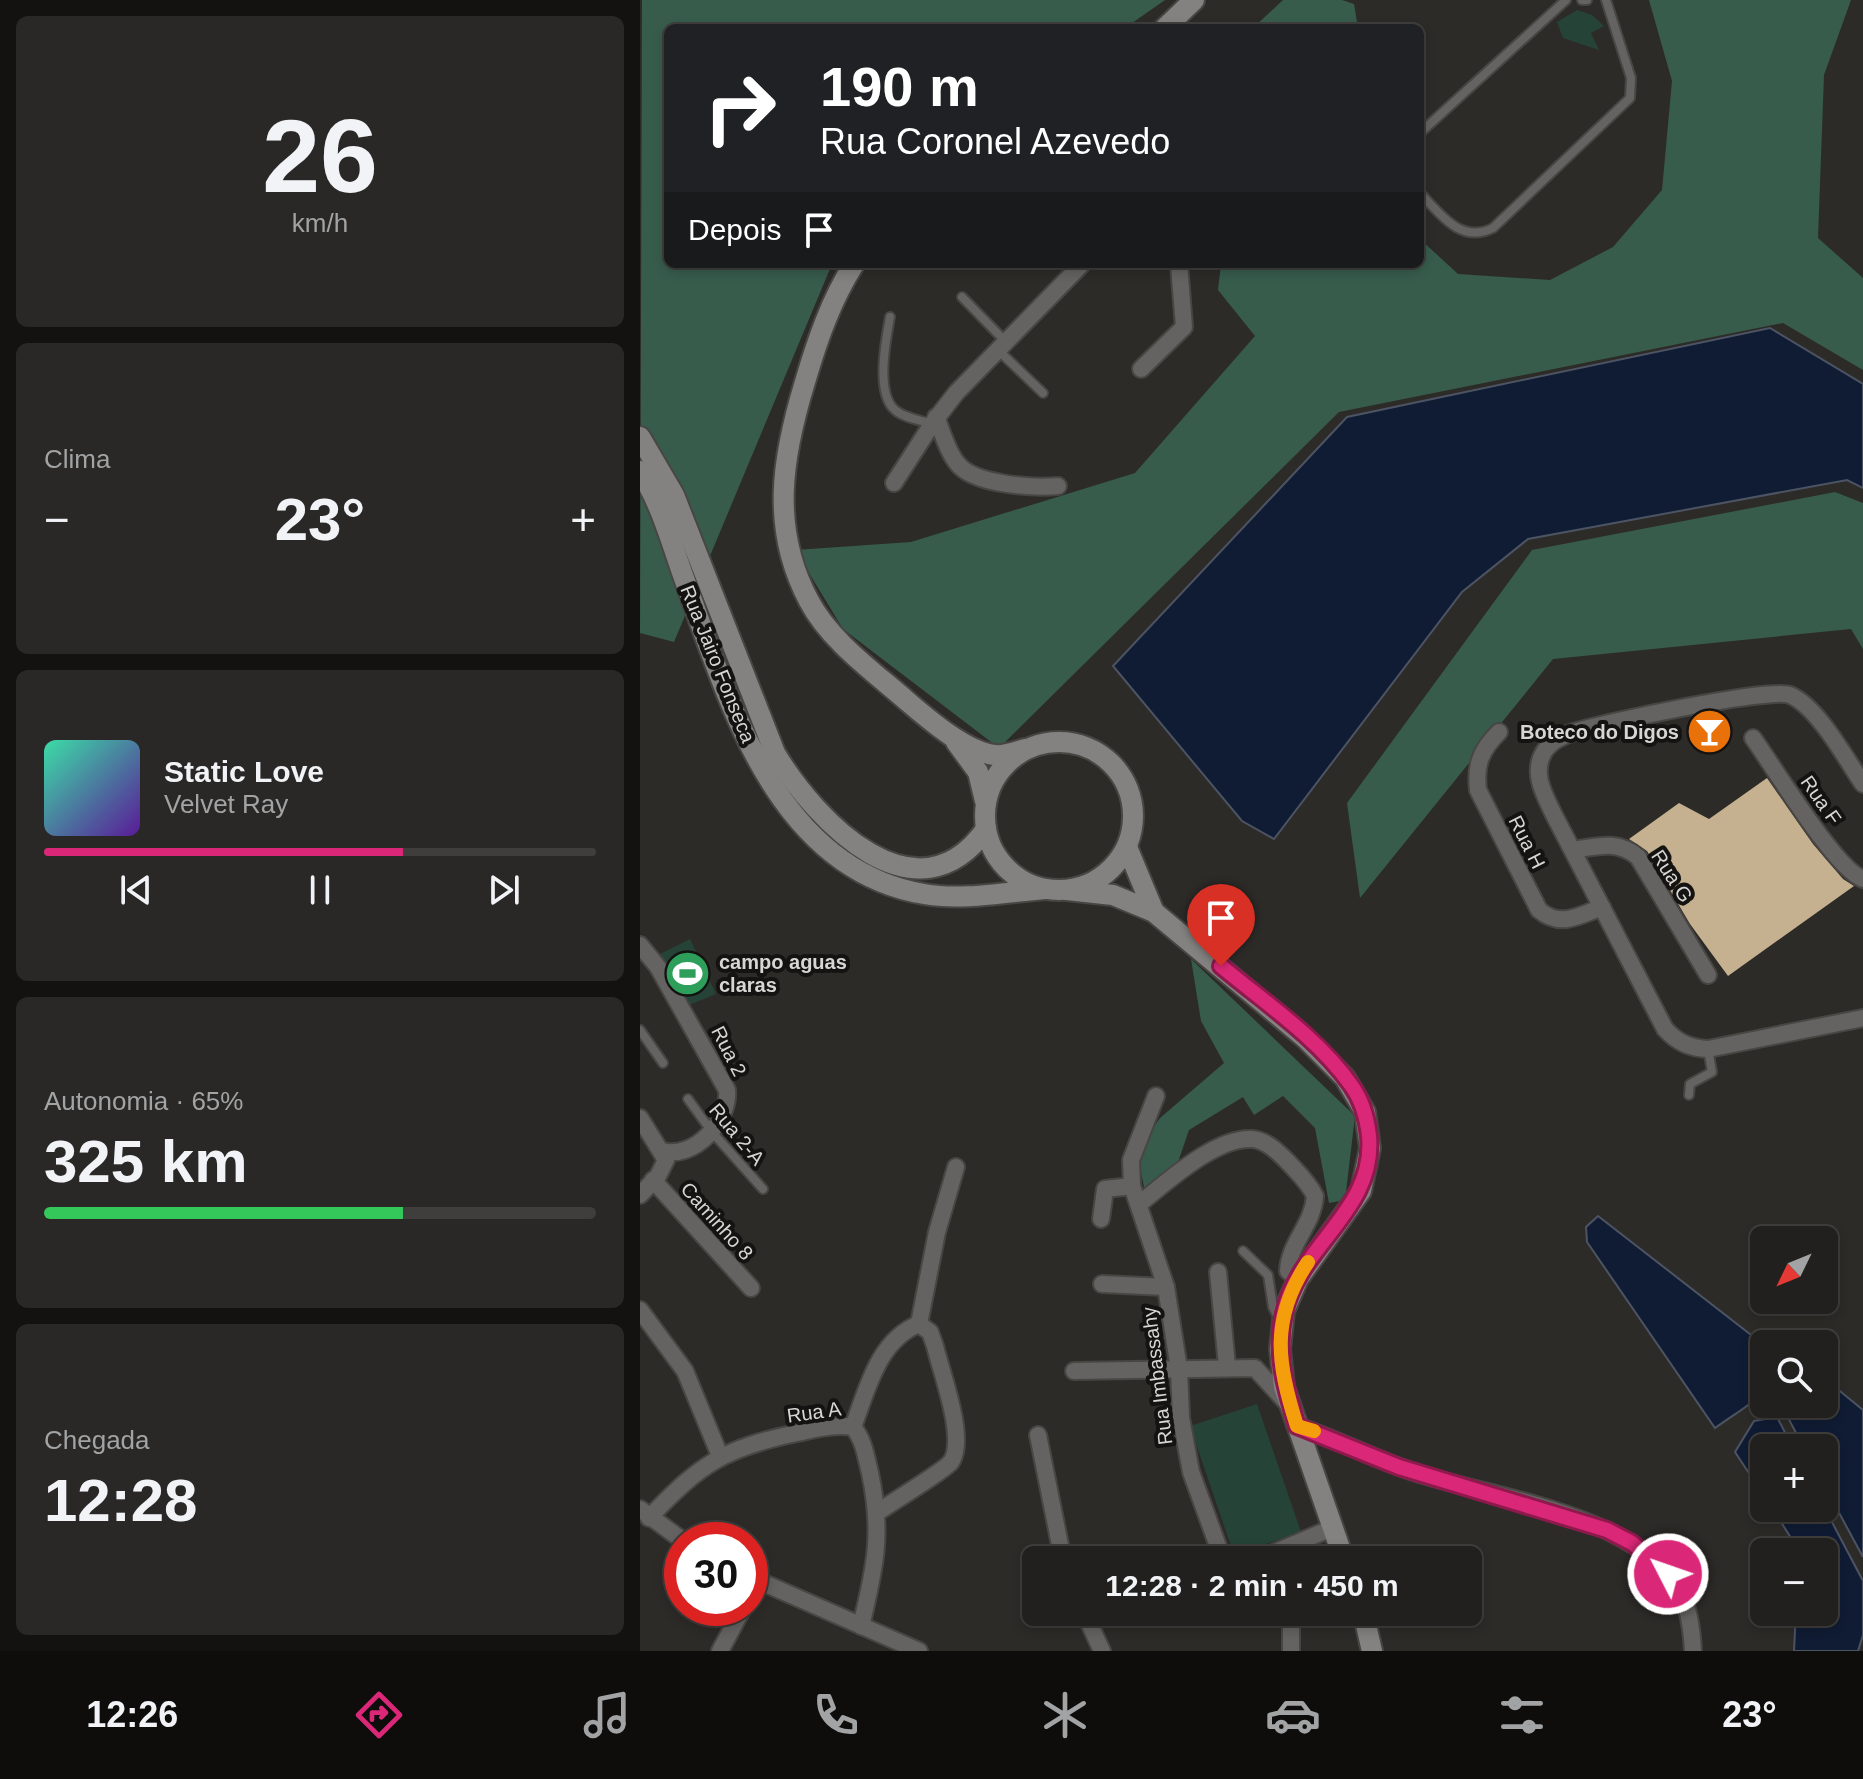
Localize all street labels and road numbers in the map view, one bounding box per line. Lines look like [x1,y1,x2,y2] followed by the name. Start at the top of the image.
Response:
[676,582,760,747] street label: Rua Jairo Fonseca
[1796,771,1846,829] street label: Rua F
[1504,812,1550,872] street label: Rua H
[1647,846,1697,906] street label: Rua G
[707,1022,751,1080] street label: Rua 2
[705,1099,769,1170] street label: Rua 2-A
[676,1178,758,1264] street label: Caminho 8
[1138,1306,1176,1446] street label: Rua Imbassahy
[785,1397,843,1427] street label: Rua A

